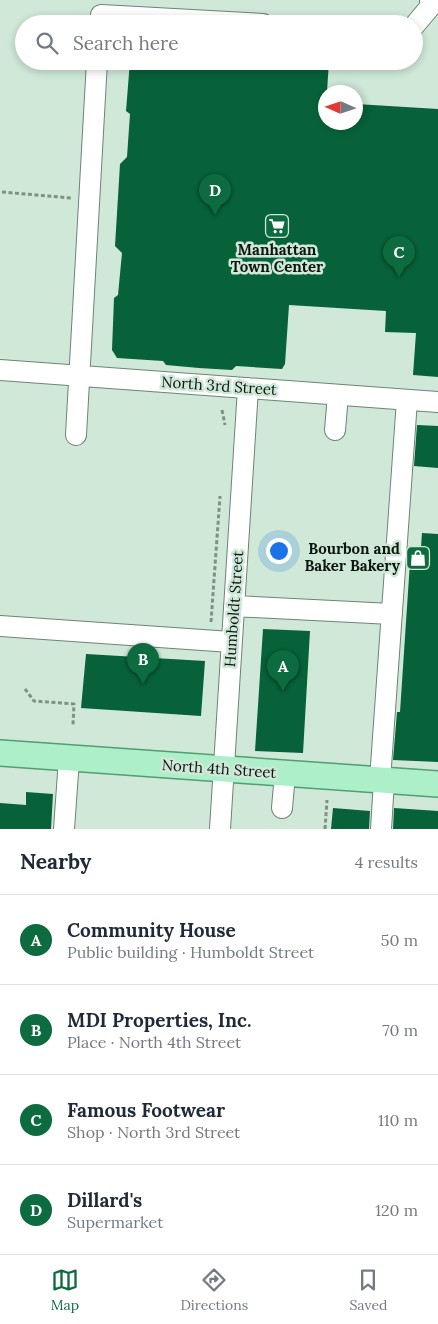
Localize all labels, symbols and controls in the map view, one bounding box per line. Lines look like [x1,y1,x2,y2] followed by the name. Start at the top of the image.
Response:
[15,15,423,70] search box
[33,29,61,57] icon: search
[73,31,179,55] text: Search here
[318,85,363,130] north arrow
[199,174,231,215] pin: D
[264,213,290,239] supermarket icon: Manhattan Town Center
[383,236,415,277] pin: C
[231,240,324,276] place label: Manhattan Town Center
[161,372,278,399] street label: North 3rd Street
[266,538,292,564] your location
[304,539,401,575] place label: Bourbon and Baker Bakery
[405,545,431,571] shop icon: Bourbon and Baker Bakery
[220,550,247,668] street label: Humboldt Street
[127,643,159,684] pin: B
[267,650,299,691] pin: A
[161,755,277,782] street label: North 4th Street
[20,848,91,875] text: Nearby
[355,852,418,872] text: 4 results
[67,918,236,942] text: Community House
[31,930,41,950] text: A
[381,930,418,950] text: 50 m
[67,942,314,962] text: Public building · Humboldt Street
[67,1008,251,1032] text: MDI Properties, Inc.
[31,1020,41,1040] text: B
[382,1020,418,1040] text: 70 m
[67,1032,241,1052] text: Place · North 4th Street
[67,1098,225,1122] text: Famous Footwear
[30,1110,42,1130] text: C
[378,1110,418,1130] text: 110 m
[67,1122,240,1142] text: Shop · North 3rd Street
[67,1188,142,1212] text: Dillard's
[30,1200,42,1220] text: D
[375,1200,418,1220] text: 120 m
[67,1212,163,1232] text: Supermarket
[51,1266,79,1314] tab: Map
[180,1266,248,1314] tab: Directions
[349,1266,387,1314] tab: Saved

